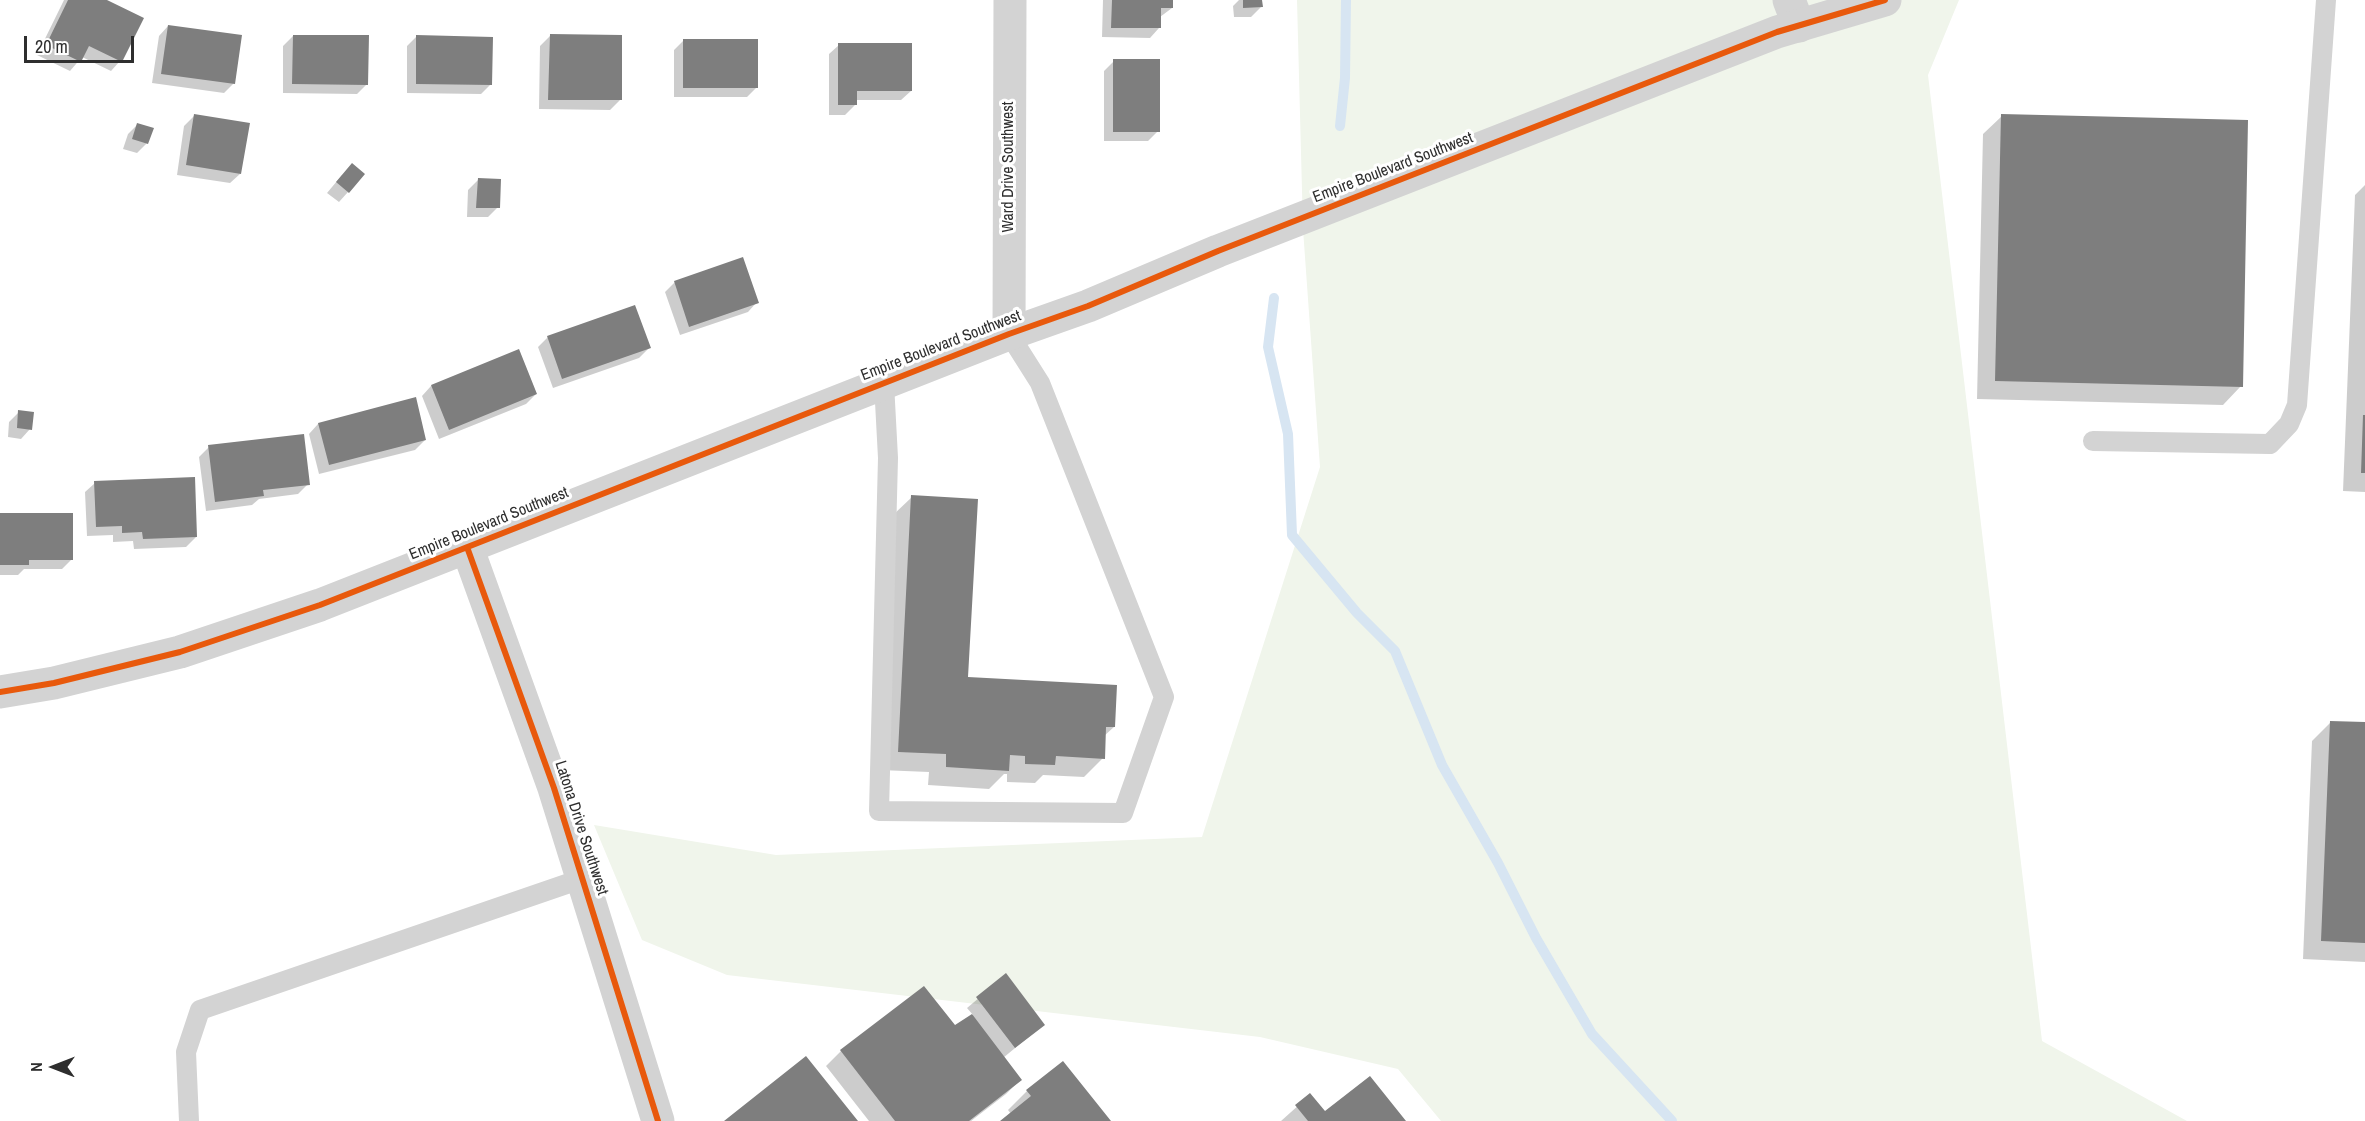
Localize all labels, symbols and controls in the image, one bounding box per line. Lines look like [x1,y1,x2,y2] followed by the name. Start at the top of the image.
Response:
[27,24,136,62] scale bar
[35,34,68,59] text: 20 m
[999,102,1019,232] street label: Ward Drive Southwest
[1310,129,1476,207] street label: Empire Boulevard Southwest
[858,307,1024,385] street label: Empire Boulevard Southwest
[407,483,571,565] street label: Empire Boulevard Southwest
[550,758,612,898] street label: Latona Drive Southwest
[24,1037,84,1097] north arrow
[25,1062,47,1072] text: N

